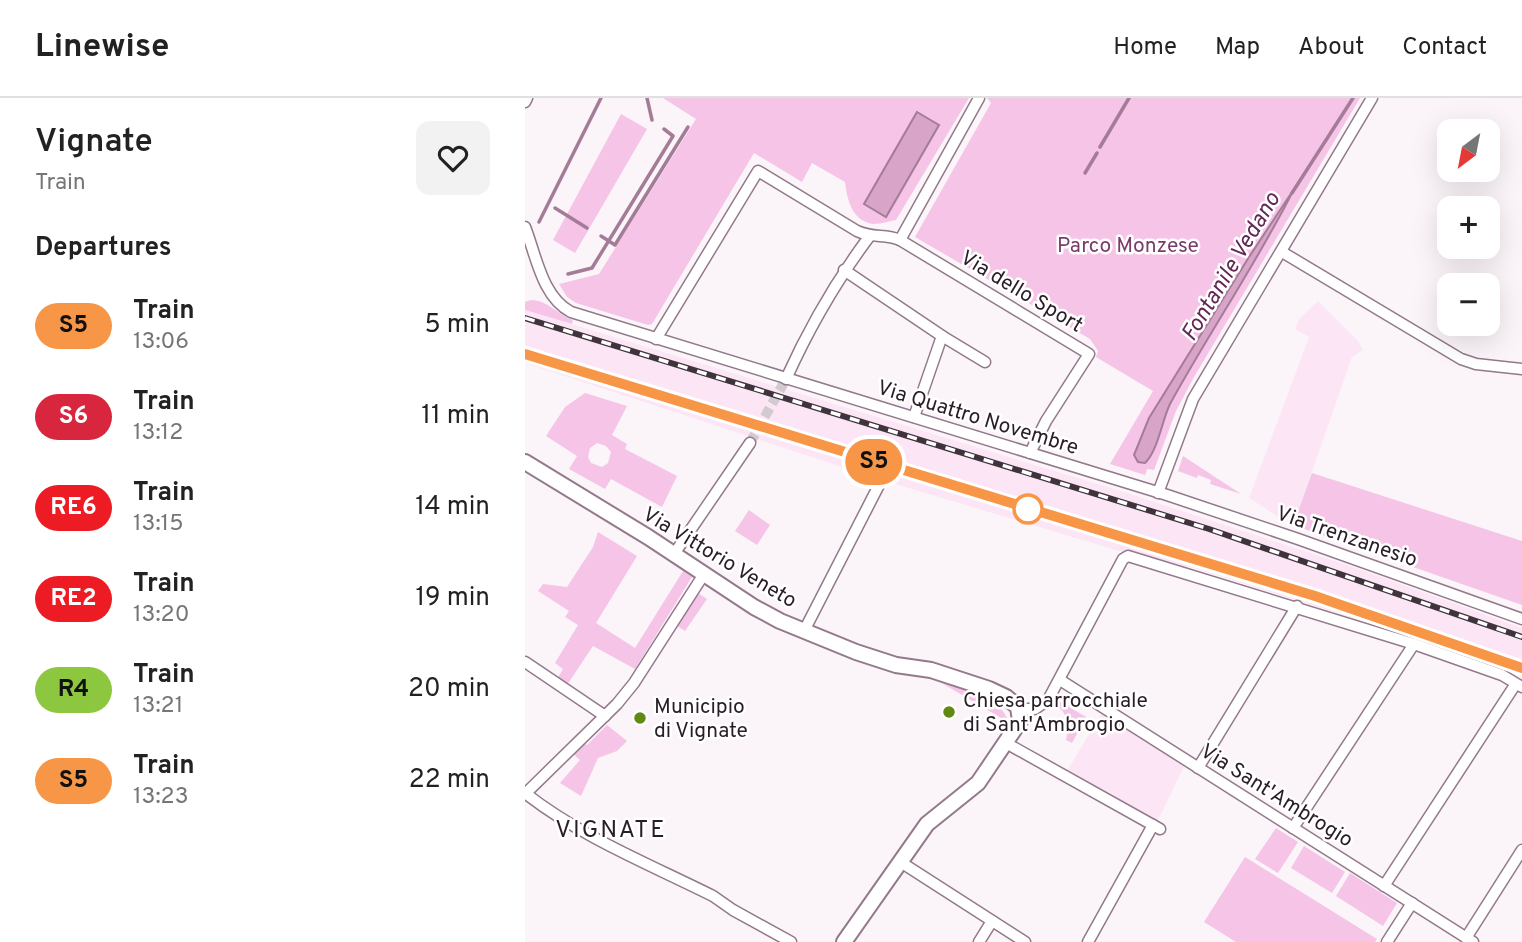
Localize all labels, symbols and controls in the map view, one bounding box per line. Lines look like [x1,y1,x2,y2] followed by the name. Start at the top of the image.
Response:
[35,27,169,69] text: Linewise
[1113,33,1177,63] text: Home
[1215,33,1260,63] text: Map
[1298,33,1364,63] text: About
[1402,33,1487,63] text: Contact
[1437,119,1500,182] north arrow
[1437,119,1500,336] map controls
[416,121,490,195] button: heart
[35,122,153,164] text: Vignate
[35,169,86,198] text: Train
[1176,187,1288,347] water label: Fontanile Vedano
[1437,196,1500,259] button: +
[35,232,172,265] text: Departures
[1057,233,1199,260] park label: Parco Monzese
[955,245,1088,340] street label: Via dello Sport
[1437,273,1500,336] button: −
[133,295,195,328] text: Train
[424,309,490,342] text: 5 min
[59,311,88,341] text: S5
[133,328,189,357] text: 13:06
[874,375,1082,462] street label: Via Quattro Novembre
[133,386,195,419] text: Train
[421,400,490,433] text: 11 min
[59,402,88,432] text: S6
[133,419,183,448] text: 13:12
[843,439,905,485] line badge: S5
[859,447,889,477] text: S5
[133,477,195,510] text: Train
[415,491,490,524] text: 14 min
[50,493,97,523] text: RE6
[1013,494,1043,524] unlabelled marker
[1272,501,1421,574] street label: Via Trenzanesio
[637,502,801,615] street label: Via Vittorio Veneto
[133,510,183,539] text: 13:15
[133,568,195,601] text: Train
[415,582,490,615] text: 19 min
[50,584,97,614] text: RE2
[133,601,189,630] text: 13:20
[133,659,195,692] text: Train
[408,673,490,706] text: 20 min
[58,675,89,705] text: R4
[963,688,1148,739] place label: Chiesa parrocchiale di Sant'Ambrogio
[133,692,183,721] text: 13:21
[654,694,748,745] place label: Municipio di Vignate
[941,704,957,720] marker: Chiesa parrocchiale di Sant'Ambrogio
[632,710,648,726] marker: Municipio di Vignate
[1195,738,1358,854] street label: Via Sant'Ambrogio
[133,750,195,783] text: Train
[409,764,490,797] text: 22 min
[59,766,88,796] text: S5
[133,783,189,812] text: 13:23
[555,816,667,846] district label: VIGNATE

